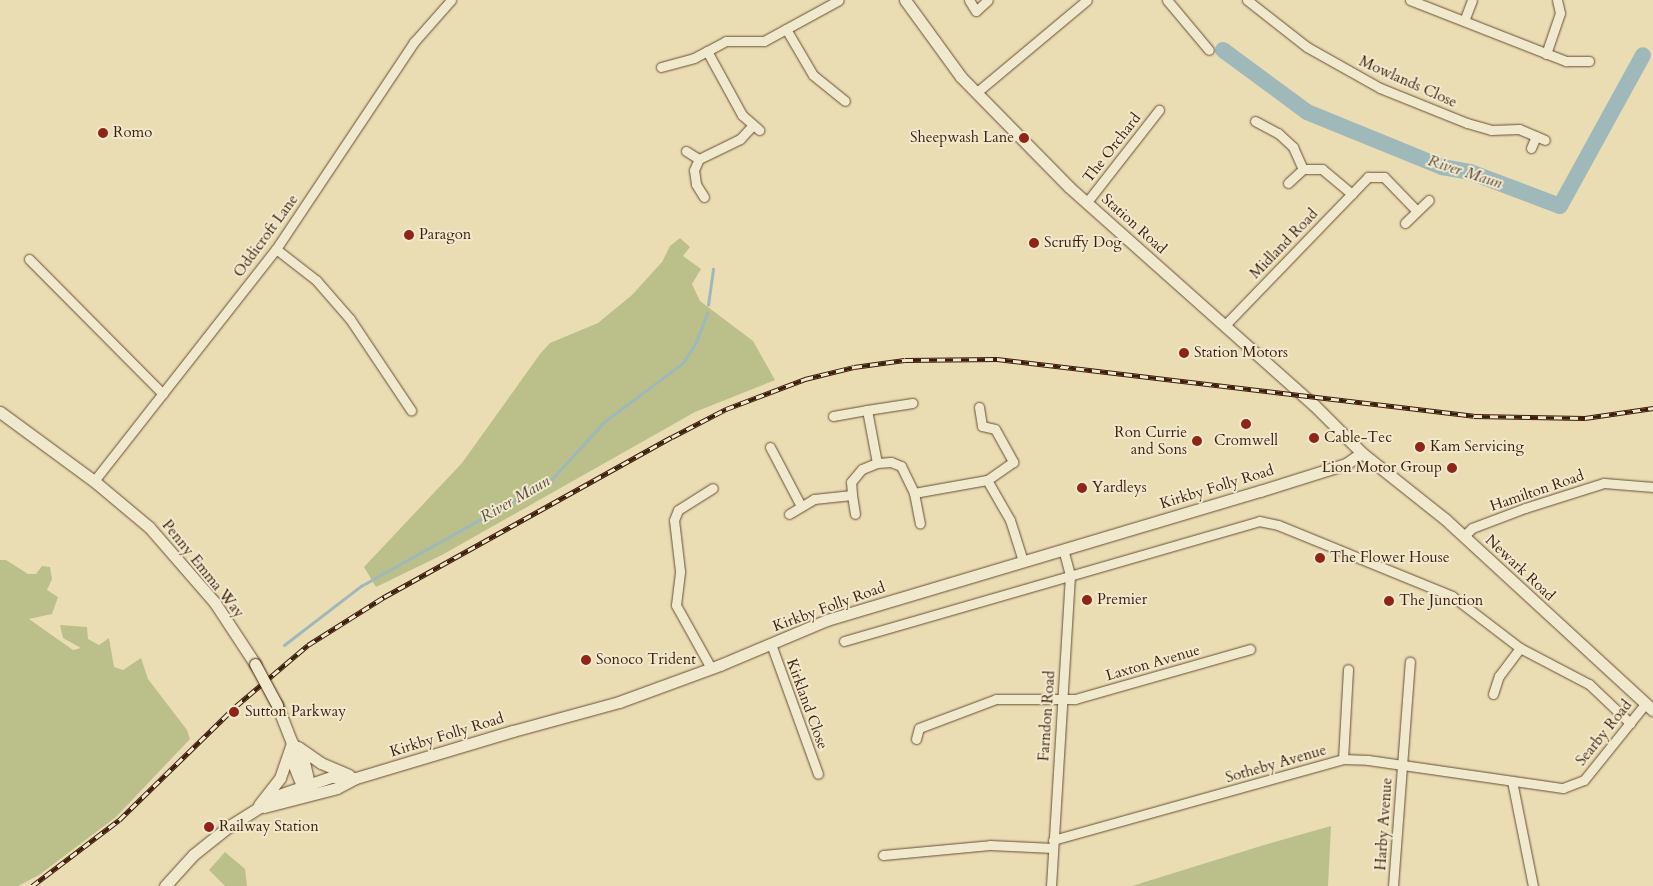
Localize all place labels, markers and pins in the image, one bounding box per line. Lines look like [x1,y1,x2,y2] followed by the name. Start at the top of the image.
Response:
[113,124,152,142] place label: Romo
[97,127,109,139] marker: Romo
[910,129,1014,147] place label: Sheepwash Lane
[1018,132,1030,144] marker: Sheepwash Lane
[419,226,471,244] place label: Paragon
[403,229,415,241] marker: Paragon
[1044,234,1122,252] place label: Scruffy Dog
[1028,237,1040,249] marker: Scruffy Dog
[1194,344,1288,362] place label: Station Motors
[1178,347,1190,359] marker: Station Motors
[1240,418,1252,430] marker: Cromwell
[1114,423,1187,458] place label: Ron Currie and Sons
[1324,429,1392,447] place label: Cable-Tec
[1214,432,1278,450] place label: Cromwell
[1308,432,1320,444] marker: Cable-Tec
[1191,435,1203,447] marker: Ron Currie and Sons
[1430,438,1524,456] place label: Kam Servicing
[1414,441,1426,453] marker: Kam Servicing
[1322,459,1442,477] place label: Lion Motor Group
[1446,462,1458,474] marker: Lion Motor Group
[1092,479,1147,497] place label: Yardleys
[1076,482,1088,494] marker: Yardleys
[1330,549,1450,567] place label: The Flower House
[1314,552,1326,564] marker: The Flower House
[1097,591,1147,609] place label: Premier
[1399,592,1483,610] place label: The Junction
[1081,594,1093,606] marker: Premier
[1383,595,1395,607] marker: The Junction
[596,651,696,669] place label: Sonoco Trident
[580,654,592,666] marker: Sonoco Trident
[245,703,346,721] place label: Sutton Parkway
[227,705,241,719] marker: Sutton Parkway
[219,818,319,836] place label: Railway Station
[203,821,215,833] marker: Railway Station

